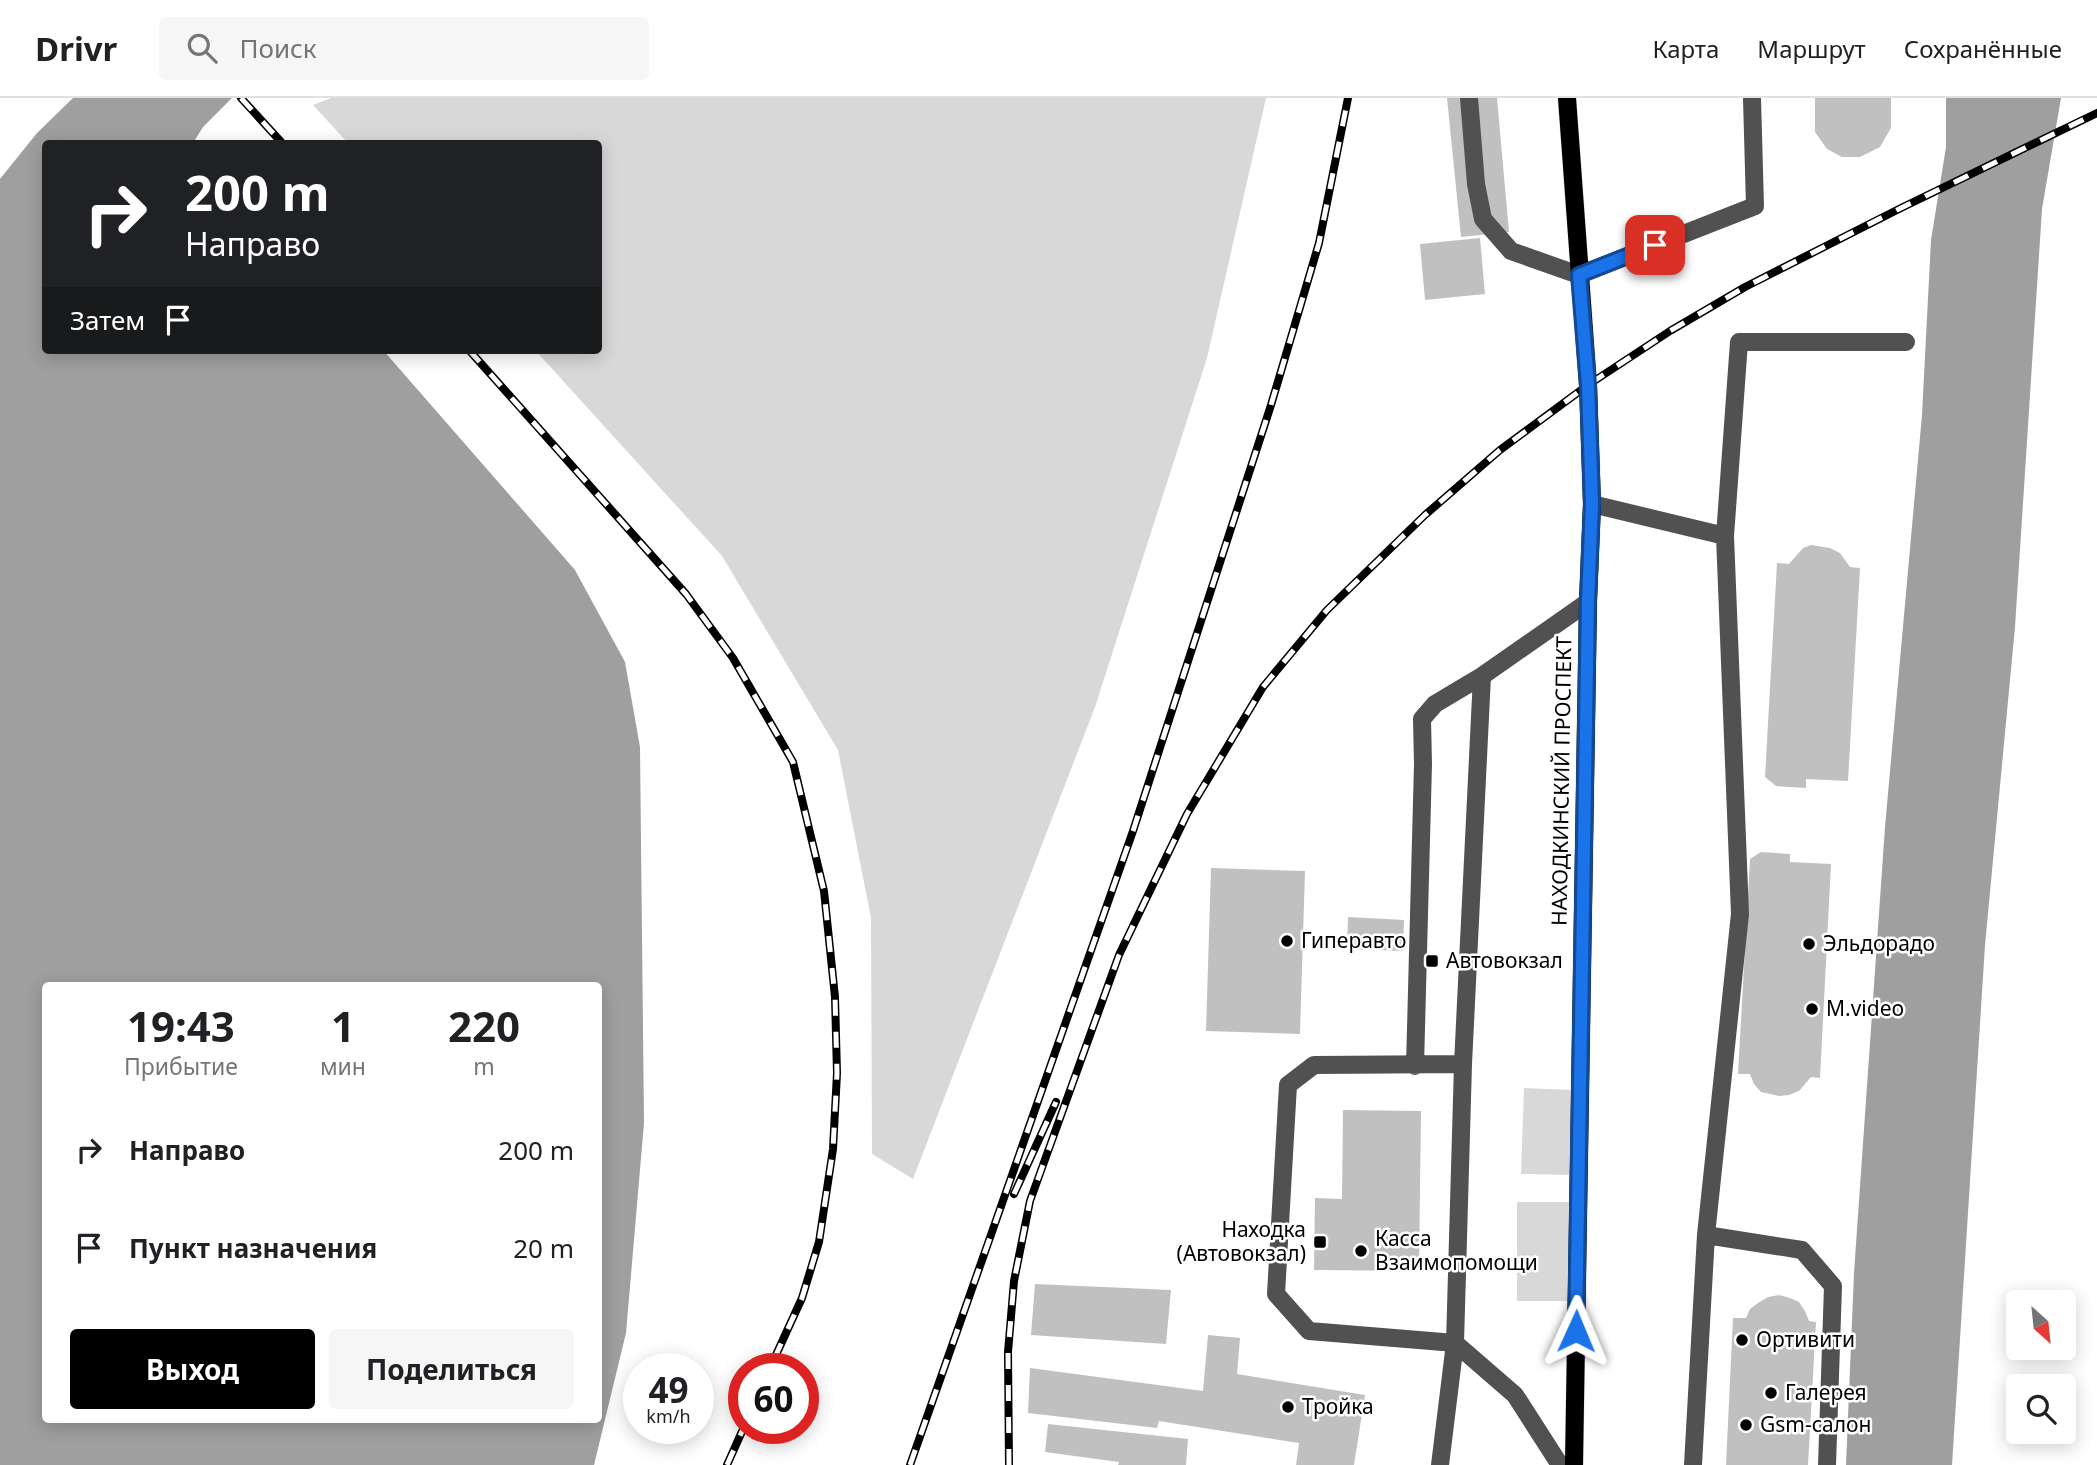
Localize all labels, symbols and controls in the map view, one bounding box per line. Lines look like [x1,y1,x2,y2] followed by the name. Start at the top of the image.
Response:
[159,17,649,80] search box
[35,26,117,71] text: Drivr
[183,29,221,67] icon: search
[239,30,317,66] text: Поиск
[1652,32,1719,65] text: Карта
[1757,32,1866,65] text: Маршрут
[1904,32,2062,65] text: Сохранённые
[185,159,330,225] text: 200 m
[70,168,161,259] icon: right
[1625,215,1685,275] pin
[185,222,320,265] text: Направо
[1636,226,1674,264] icon: arrive
[159,301,197,339] icon: arrive
[70,302,145,338] text: Затем
[1544,636,1578,926] street label: НАХОДКИНСКИЙ ПРОСПЕКТ
[1301,926,1407,954] place label: Гиперавто
[1823,929,1935,957] place label: Эльдорадо
[1279,933,1295,949] marker: Гиперавто
[1801,936,1817,952] marker: Эльдорадо
[1446,946,1563,974] place label: Автовокзал
[1424,953,1440,969] marker: Автовокзал
[1826,994,1904,1022] place label: M.video
[127,997,235,1054] text: 19:43
[331,997,355,1054] text: 1
[448,997,520,1054] text: 220
[1804,1001,1820,1017] marker: M.video
[124,1050,238,1082] text: Прибытие
[320,1050,366,1082] text: мин
[473,1050,495,1082] text: m
[70,1131,108,1169] icon: right
[129,1132,245,1168] text: Направо
[498,1132,574,1168] text: 200 m
[1177,1215,1306,1267] place label: Находка (Автовокзал)
[1375,1224,1538,1276] place label: Касса Взаимопомощи
[70,1229,108,1267] icon: arrive
[129,1230,377,1266] text: Пункт назначения
[513,1230,574,1266] text: 20 m
[1312,1234,1328,1250] marker: Находка (Автовокзал)
[1353,1243,1369,1259] marker: Касса Взаимопомощи
[2006,1290,2076,1360] north arrow
[2006,1290,2076,1444] map controls
[1539,1294,1613,1368] position arrow
[1756,1325,1855,1353] place label: Ортивити
[70,1329,315,1409] button: Выход
[329,1329,574,1409] button: Поделиться
[1734,1332,1750,1348] marker: Ортивити
[728,1353,819,1444] speed limit sign: 60
[648,1366,689,1413] text: 49
[2006,1374,2076,1444] button: search
[1785,1378,1867,1406] place label: Галерея
[1763,1385,1779,1401] marker: Галерея
[1302,1392,1374,1420] place label: Тройка
[1280,1399,1296,1415] marker: Тройка
[646,1404,691,1428] text: km/h
[1760,1410,1871,1438] place label: Gsm-салон
[1738,1417,1754,1433] marker: Gsm-салон

